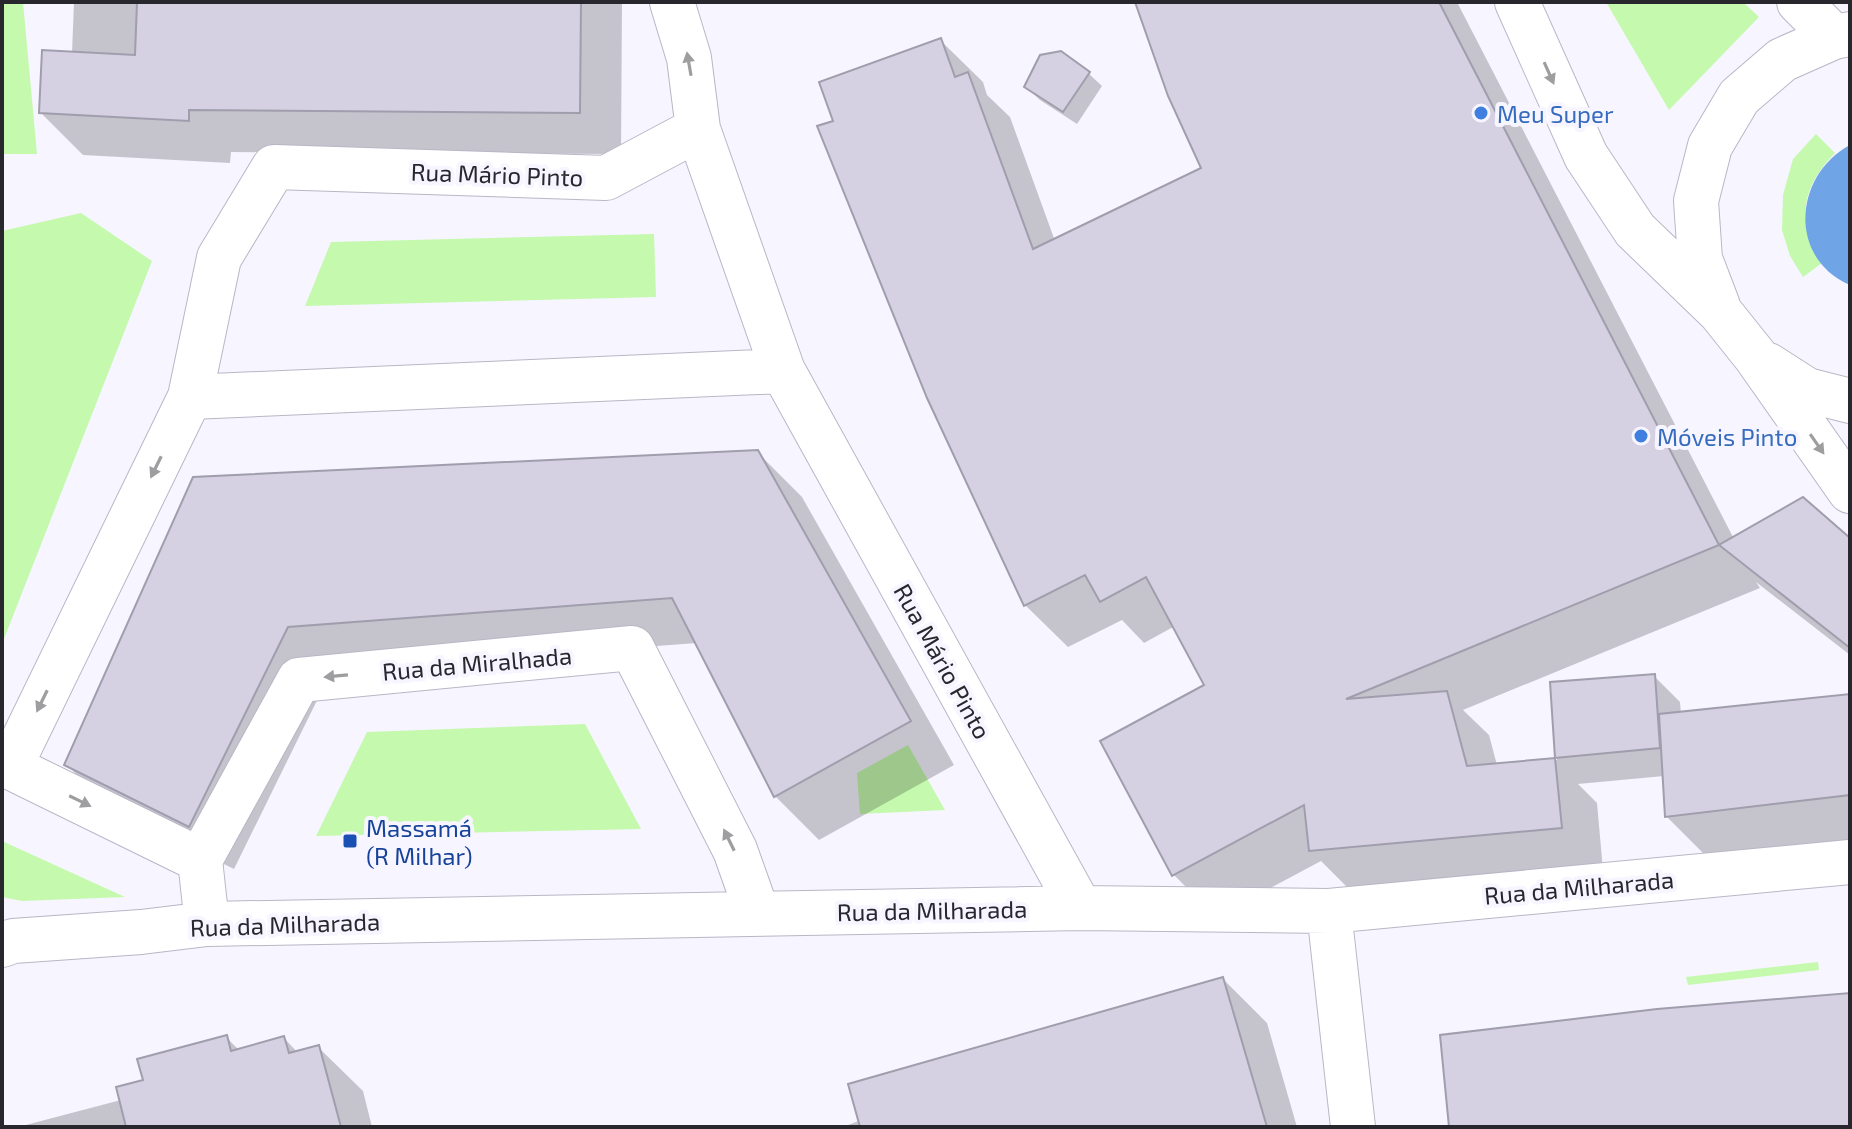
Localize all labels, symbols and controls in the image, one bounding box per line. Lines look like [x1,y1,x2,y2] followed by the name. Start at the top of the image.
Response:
[683,52,695,77] one-way arrow
[1542,61,1555,85] one-way arrow
[1497,99,1614,128] place label: Meu Super
[1472,104,1490,122] marker: Meu Super
[410,156,584,192] street label: Rua Mário Pinto
[1657,422,1797,451] place label: Móveis Pinto
[1632,427,1650,445] marker: Móveis Pinto
[1809,433,1824,454] one-way arrow
[149,455,163,478] one-way arrow
[888,578,998,744] street label: Rua Mário Pinto
[381,640,573,686] street label: Rua da Miralhada
[323,670,348,683] one-way arrow
[35,689,49,712] one-way arrow
[69,794,92,808] one-way arrow
[366,813,473,870] place label: Massamá (R Milhar)
[723,828,736,851] one-way arrow
[341,832,359,850] marker: Massamá (R Milhar)
[1483,864,1675,910] street label: Rua da Milharada
[837,894,1027,926] street label: Rua da Milharada
[189,906,381,942] street label: Rua da Milharada

